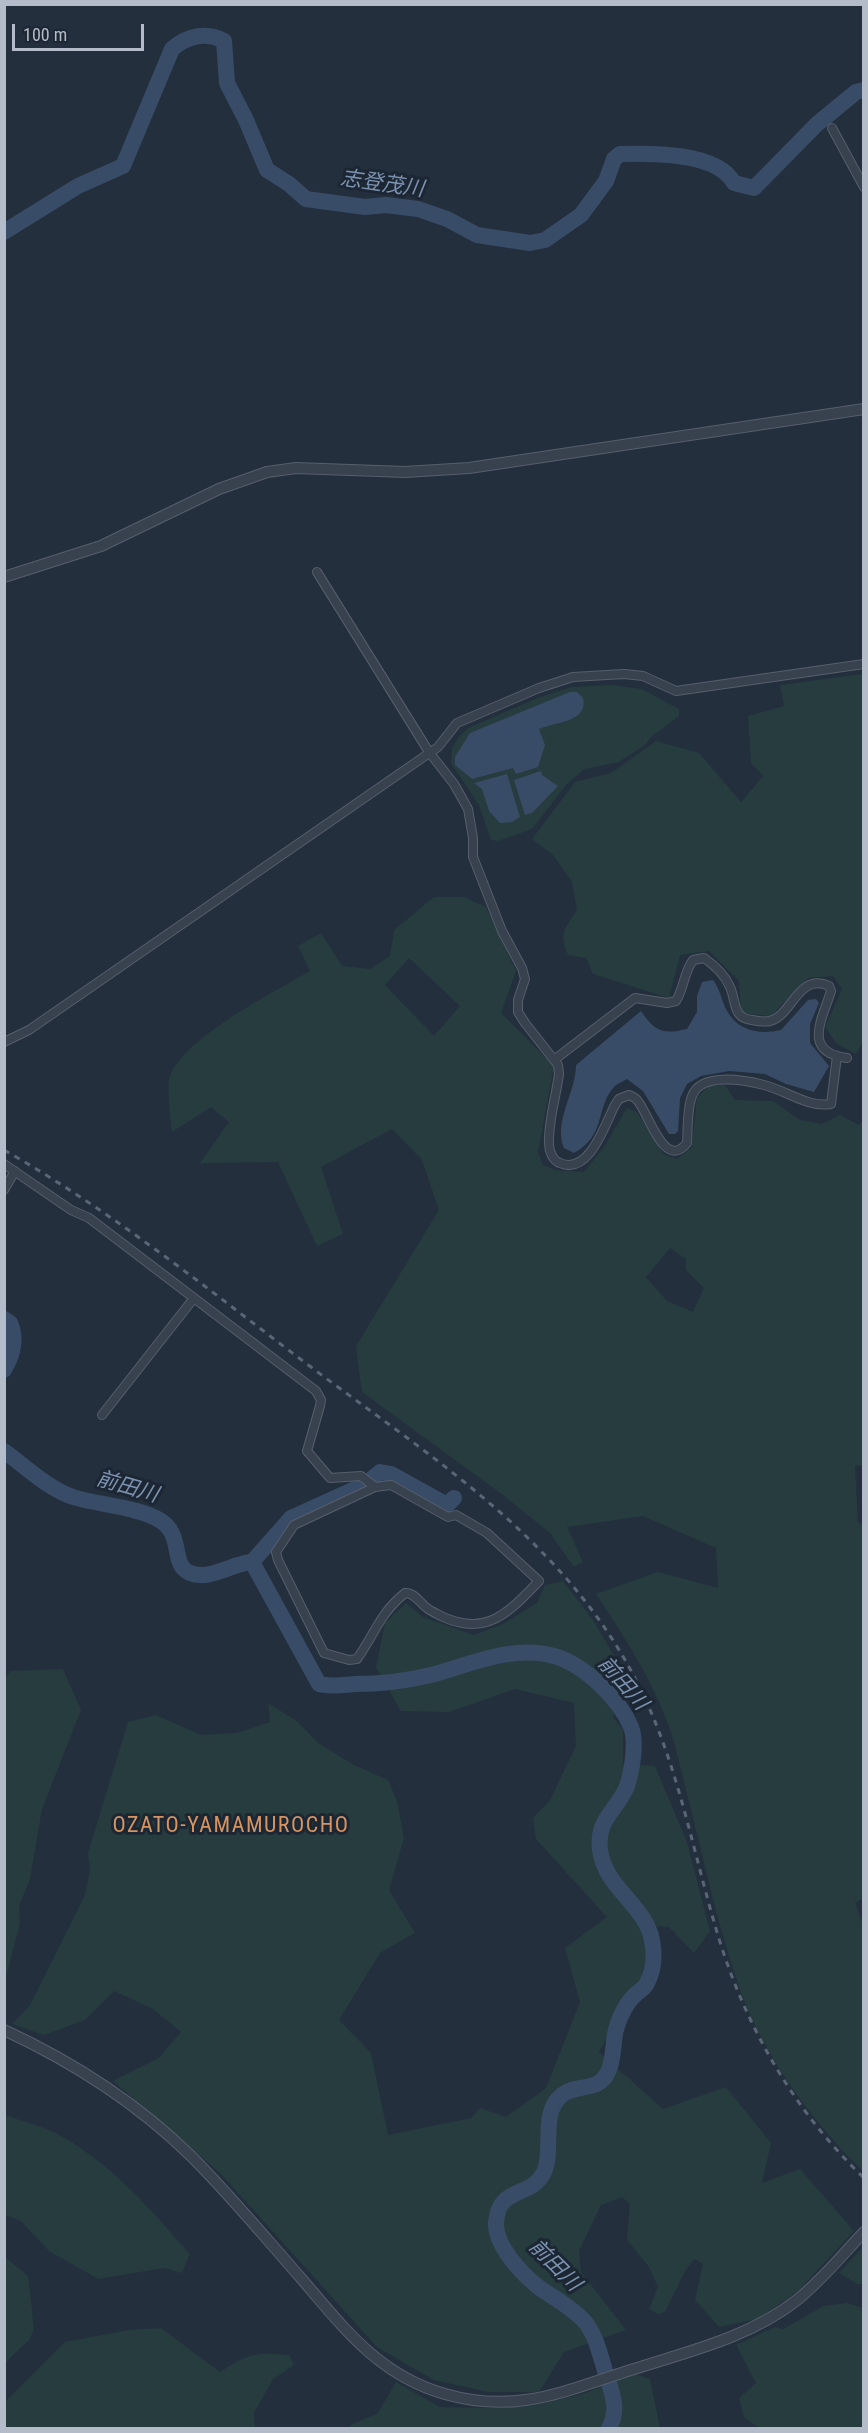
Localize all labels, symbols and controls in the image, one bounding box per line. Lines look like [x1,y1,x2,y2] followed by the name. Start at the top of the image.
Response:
[15,12,147,50] scale bar
[23,24,67,45] text: 100 m
[339,167,425,203] water label: 志登茂川
[93,1467,161,1509] water label: 前田川
[592,1652,652,1716] water label: 前田川
[112,1813,350,1839] district label: OZATO-YAMAMUROCHO
[523,2235,585,2297] water label: 前田川

